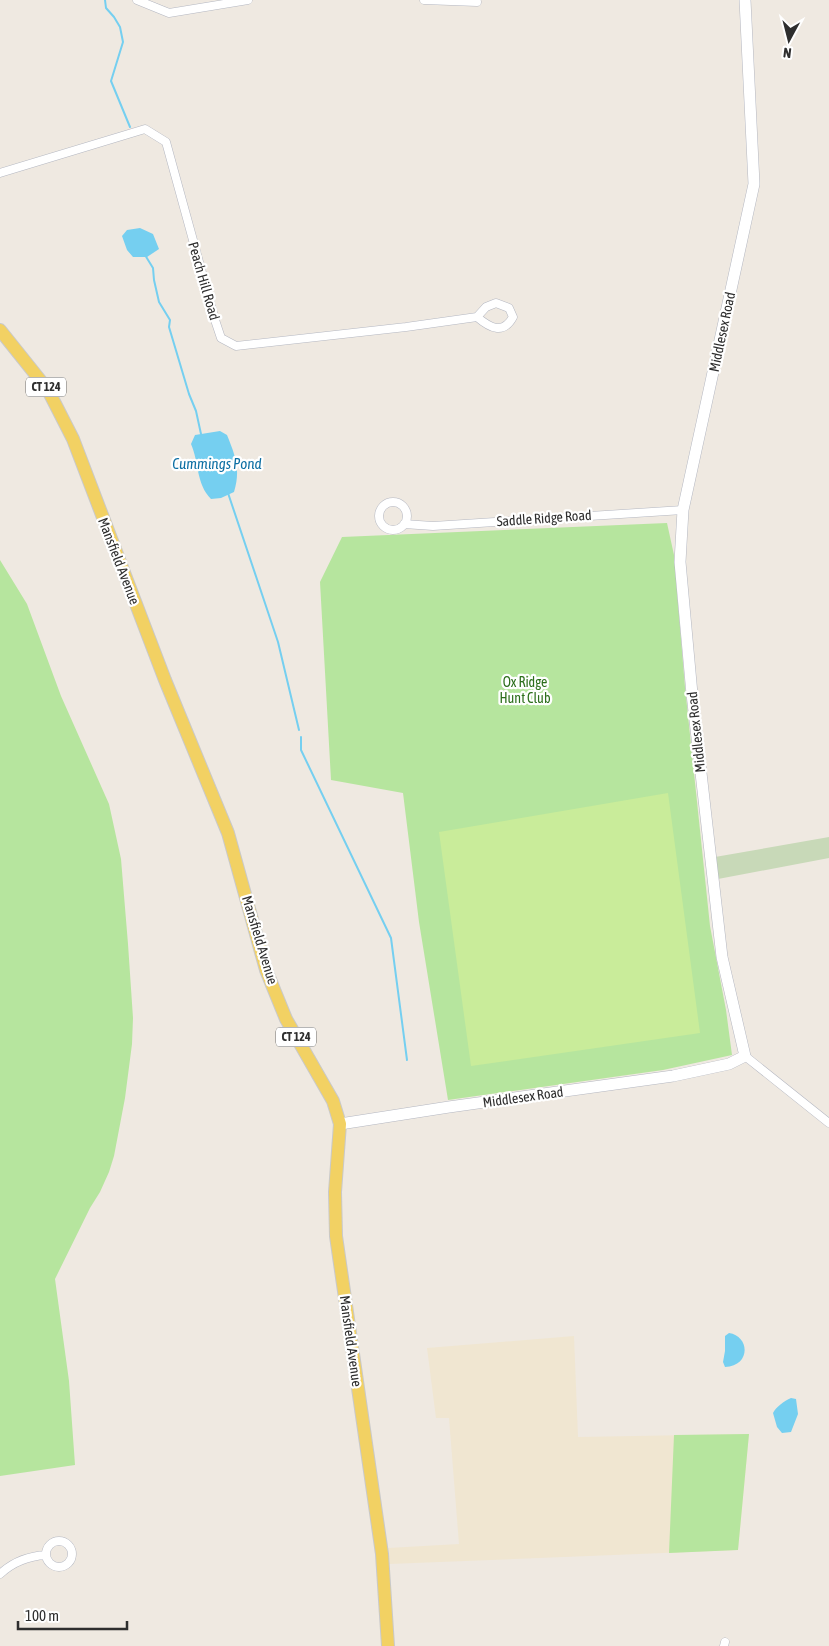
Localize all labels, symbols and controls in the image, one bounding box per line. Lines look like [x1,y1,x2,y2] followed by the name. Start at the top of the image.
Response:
[764,15,814,65] north arrow
[782,44,792,61] text: N
[185,240,223,322] street label: Peach Hill Road
[706,291,738,373] street label: Middlesex Road
[26,378,66,397] road number: CT 124
[172,455,262,472] water label: Cummings Pond
[496,507,592,529] street label: Saddle Ridge Road
[95,515,143,607] street label: Mansfield Avenue
[499,674,551,706] park label: Ox Ridge Hunt Club
[684,691,708,773] street label: Middlesex Road
[239,894,281,986] street label: Mansfield Avenue
[276,1028,316,1046] road number: CT 124
[482,1083,564,1111] street label: Middlesex Road
[337,1294,365,1388] street label: Mansfield Avenue
[18,1598,126,1630] scale bar
[25,1607,59,1624] text: 100 m

